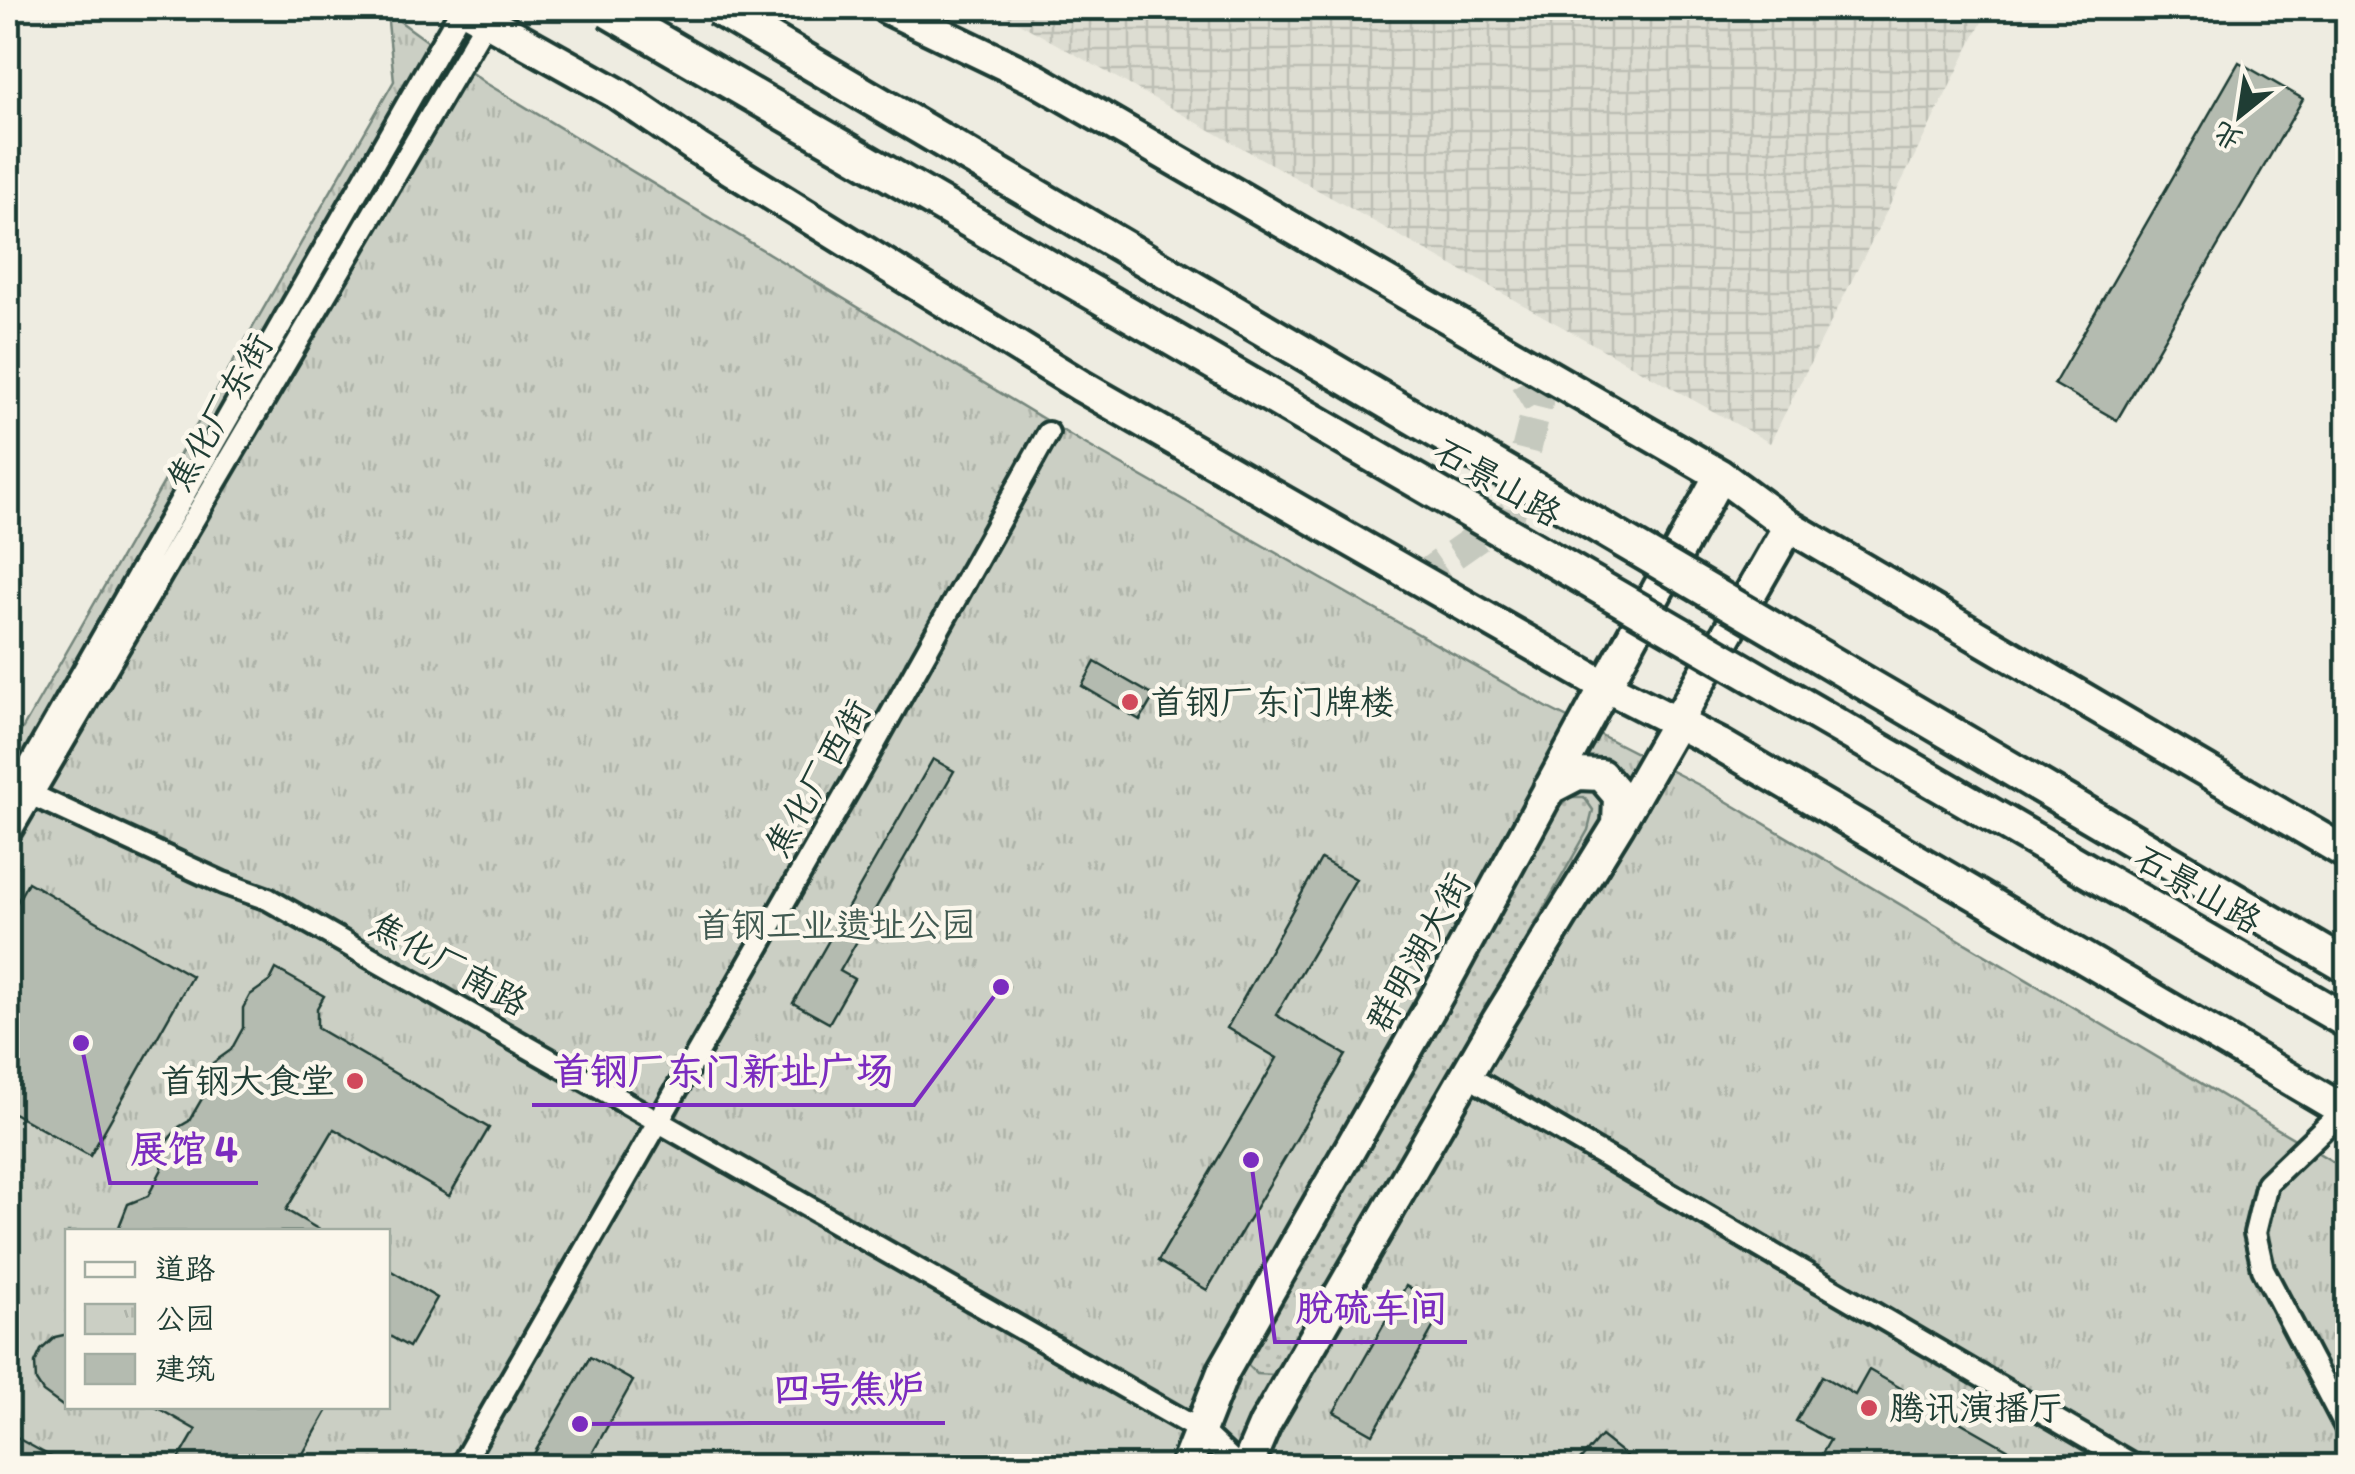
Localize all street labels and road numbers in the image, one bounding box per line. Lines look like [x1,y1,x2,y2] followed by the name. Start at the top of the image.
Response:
[157,326,281,498] street label: 焦化厂东街
[1427,429,1569,535] street label: 石景山路
[755,692,879,864] street label: 焦化厂西街
[2127,836,2269,942] street label: 石景山路
[1357,865,1479,1039] street label: 群明湖大街
[362,903,536,1025] street label: 焦化厂南路

